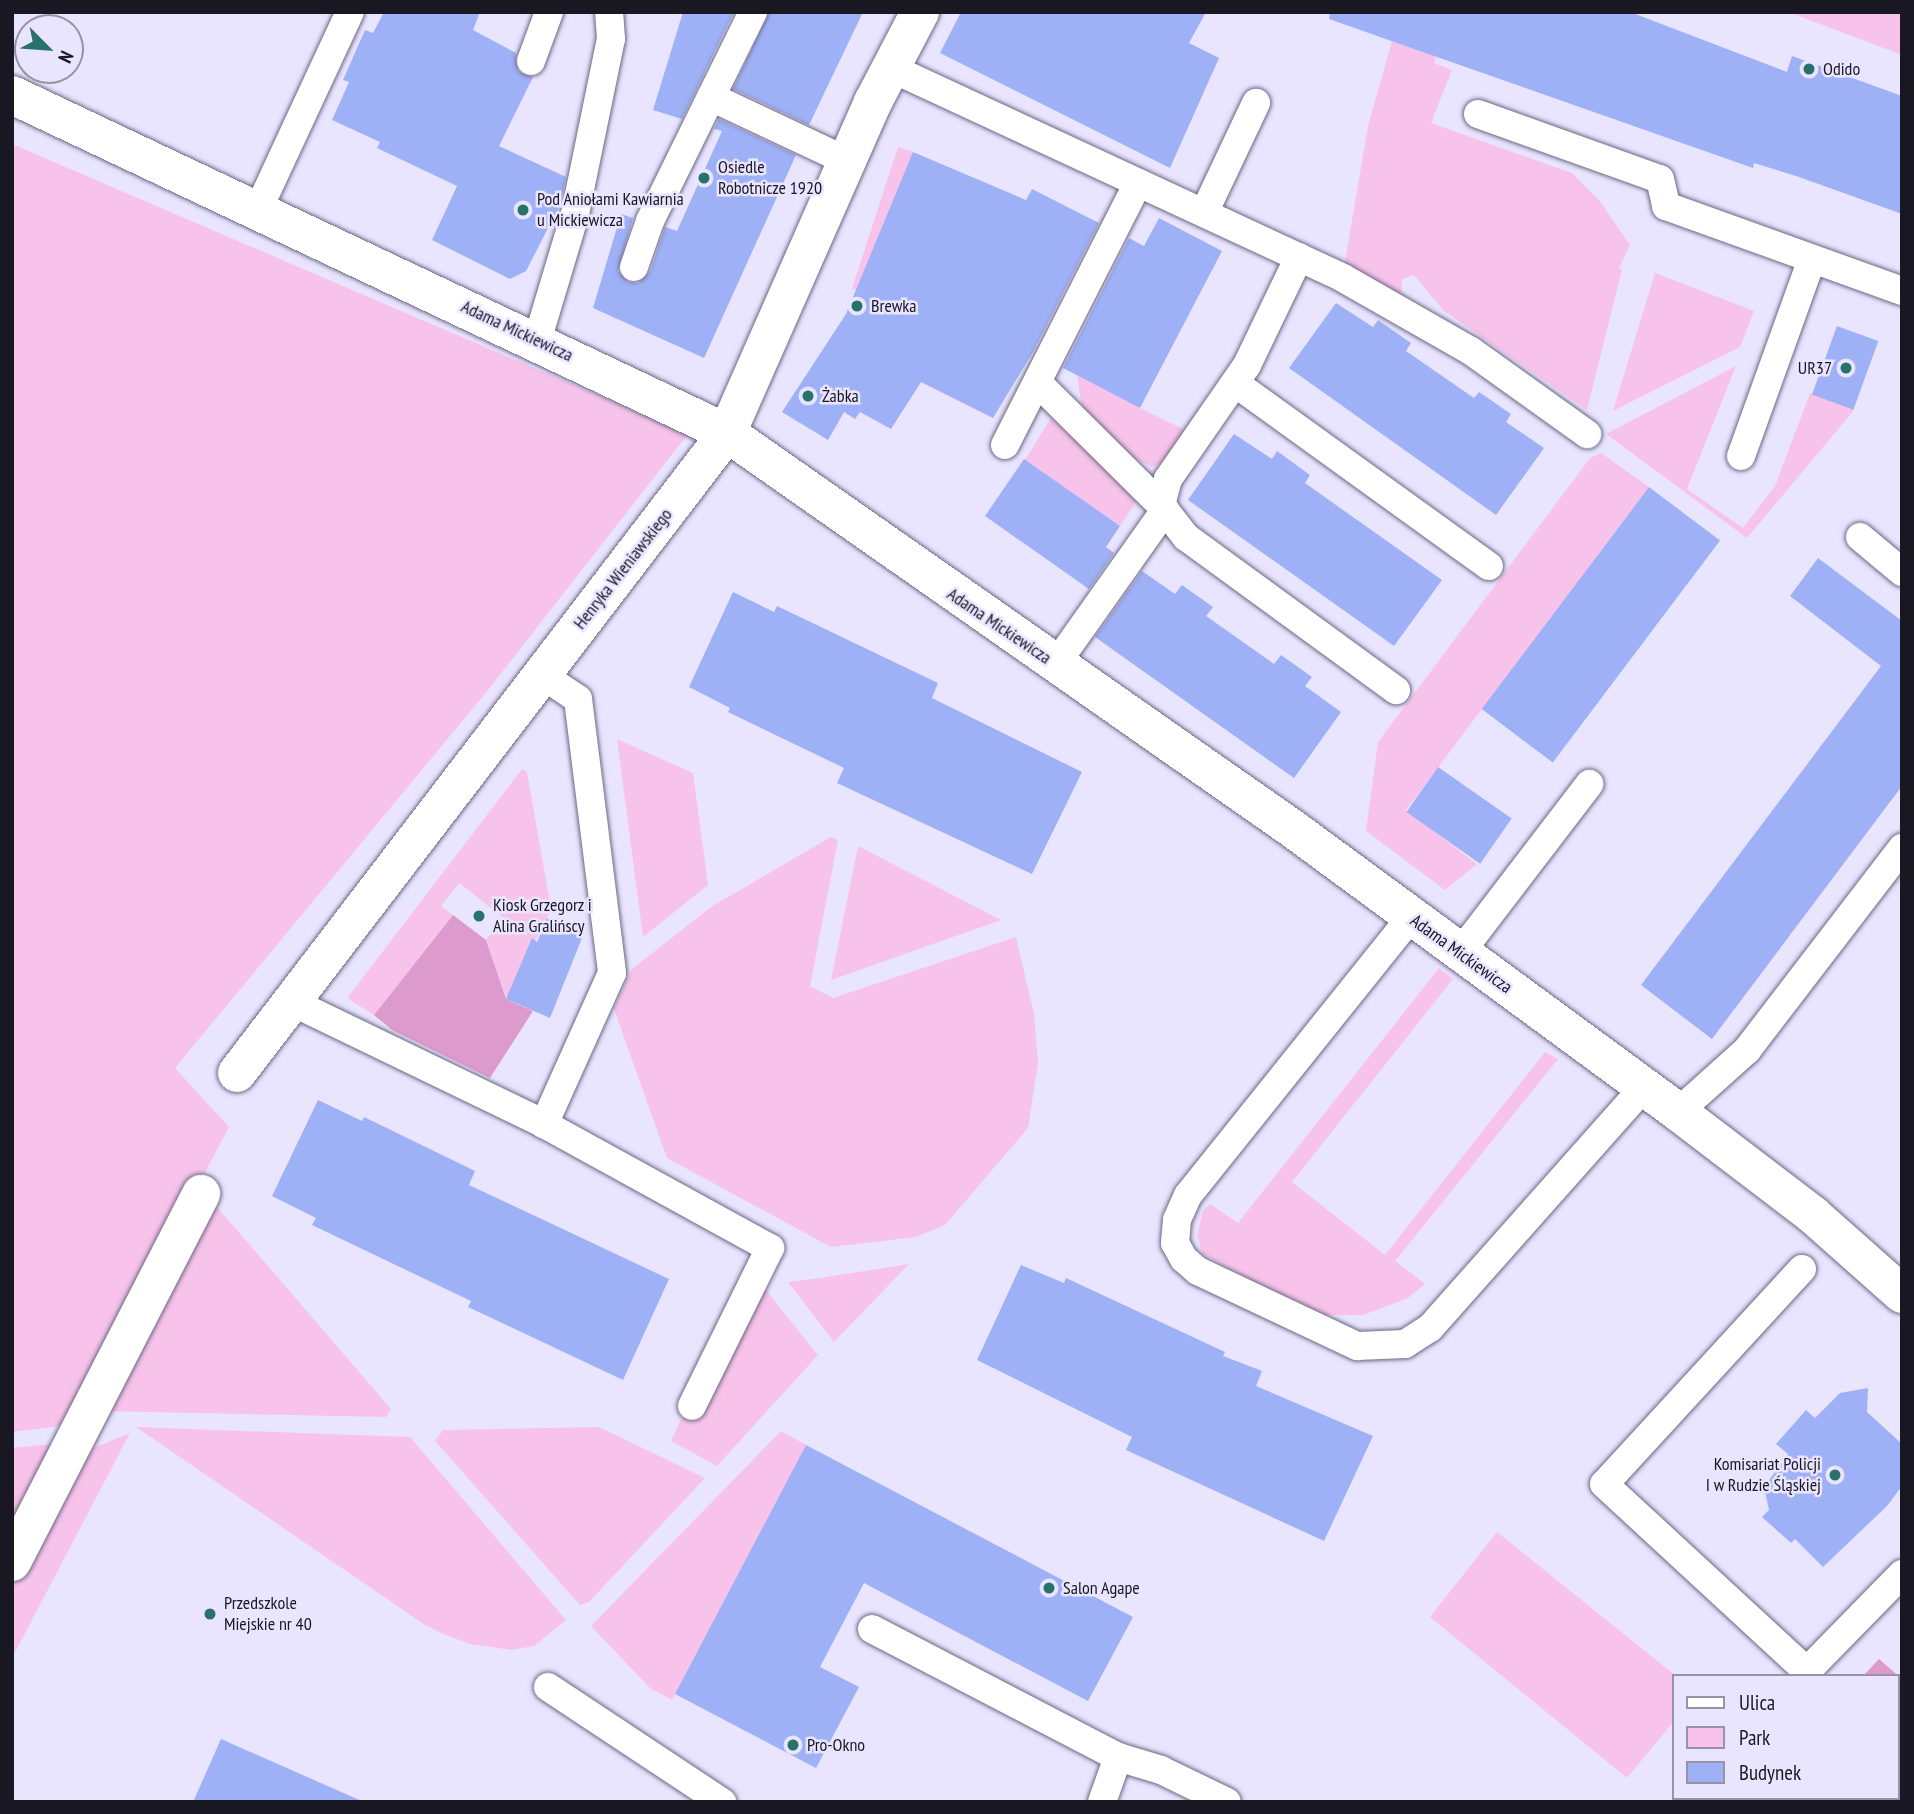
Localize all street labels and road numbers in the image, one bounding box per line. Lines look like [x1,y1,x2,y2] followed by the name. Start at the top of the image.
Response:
[458,296,576,366] street label: Adama Mickiewicza
[569,504,677,634] street label: Henryka Wieniawskiego
[943,583,1055,669] street label: Adama Mickiewicza
[1406,910,1516,998] street label: Adama Mickiewicza

